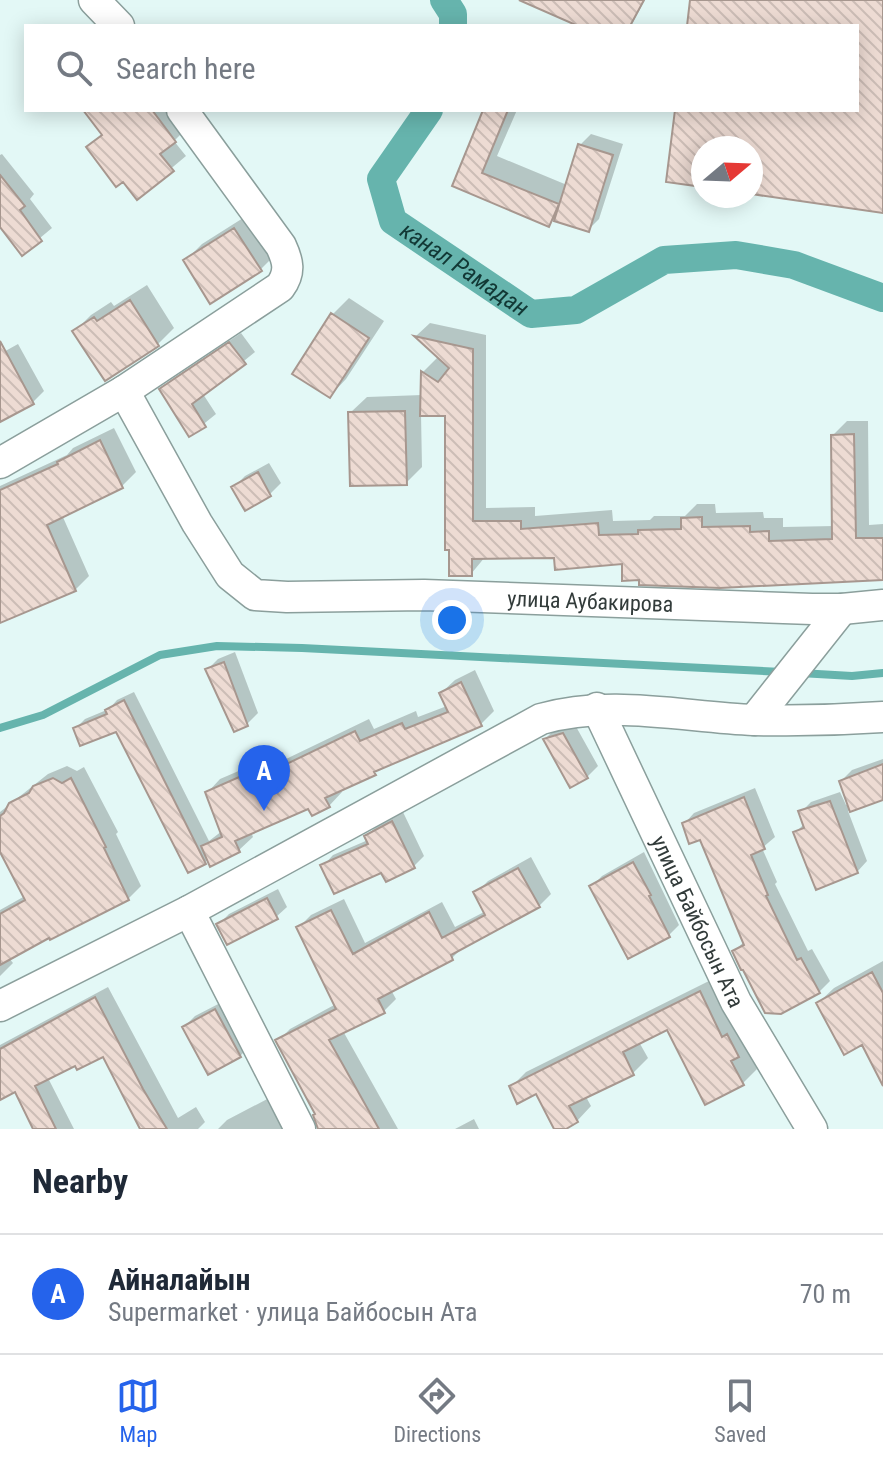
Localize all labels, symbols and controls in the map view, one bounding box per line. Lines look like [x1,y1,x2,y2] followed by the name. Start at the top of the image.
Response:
[24,24,859,112] search box
[52,46,96,90] icon: search
[116,51,256,86] text: Search here
[691,136,763,208] north arrow
[395,216,534,322] water label: канал Рамадан
[507,586,674,616] street label: улица Аубакирова
[432,600,472,640] your location
[238,745,290,811] pin: A
[647,831,749,1011] street label: улица Байбосын Ата
[32,1161,128,1201] text: Nearby
[108,1262,250,1297] text: Айналайын
[50,1279,66,1309] text: A
[800,1279,851,1309] text: 70 m
[108,1297,478,1327] text: Supermarket · улица Байбосын Ата
[116,1374,160,1447] tab: Map
[393,1374,481,1447] tab: Directions
[714,1374,767,1447] tab: Saved

